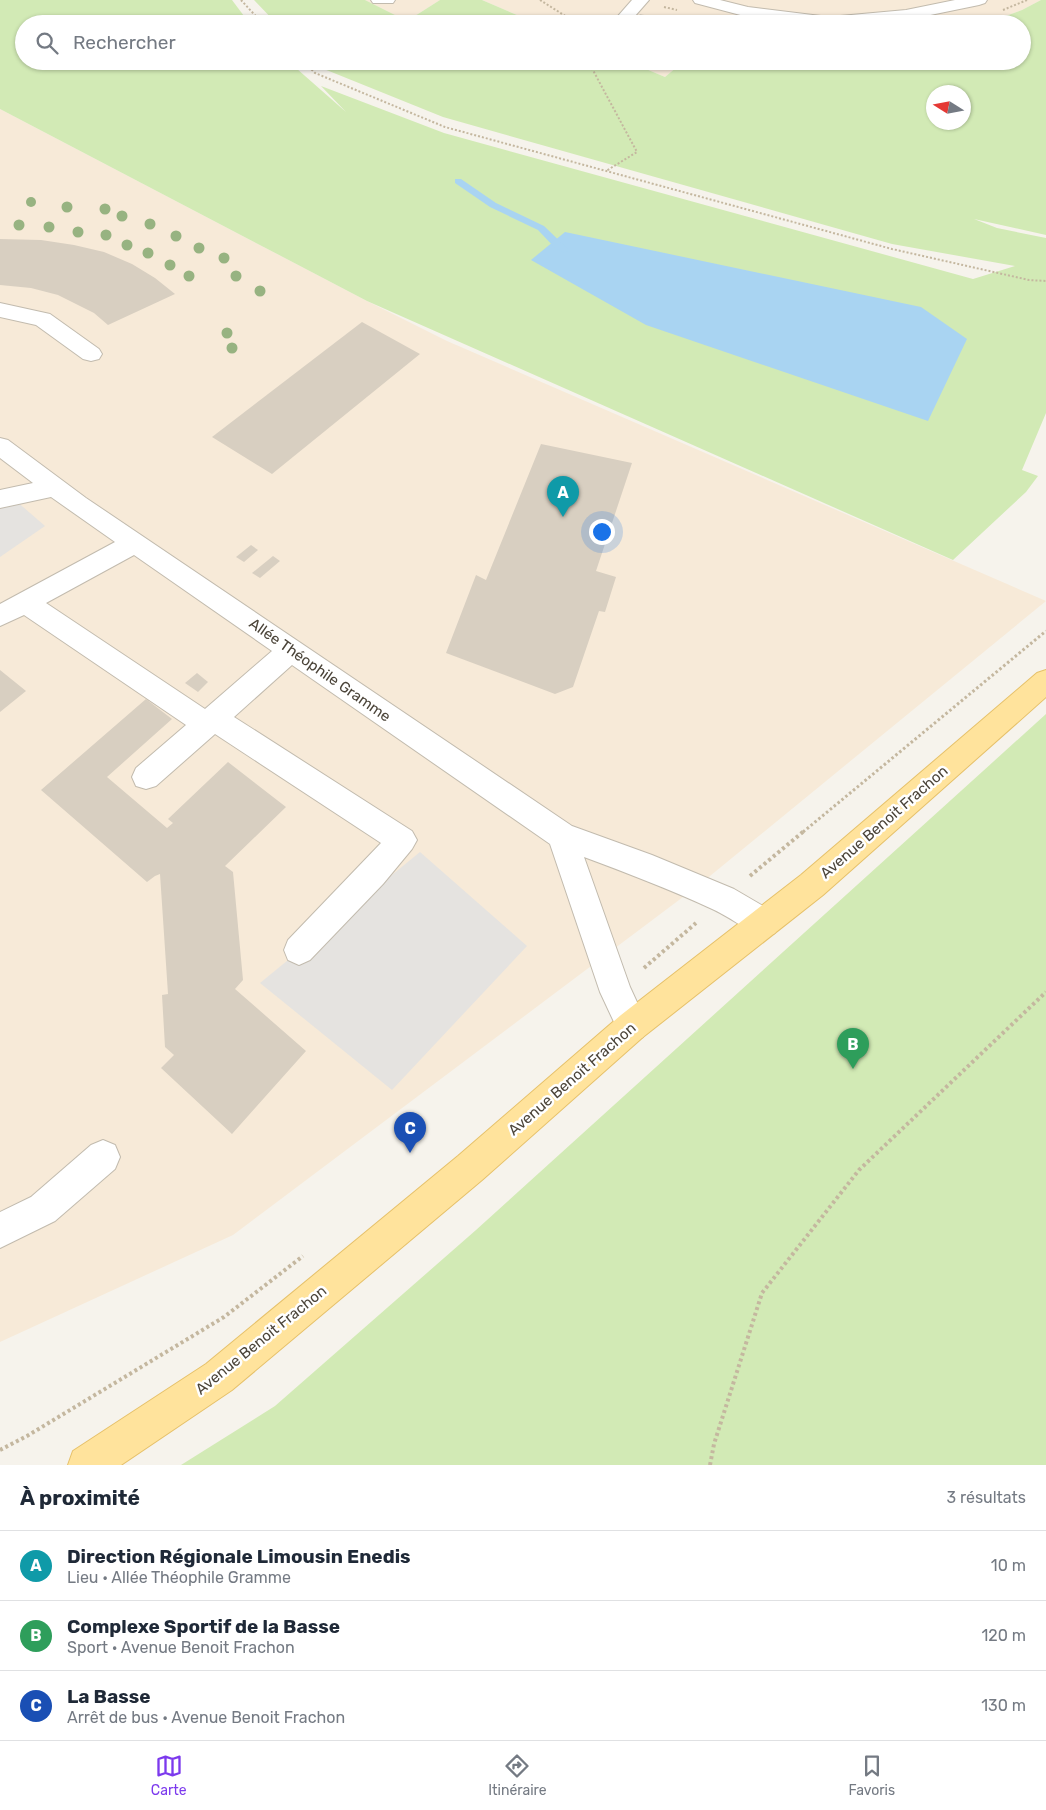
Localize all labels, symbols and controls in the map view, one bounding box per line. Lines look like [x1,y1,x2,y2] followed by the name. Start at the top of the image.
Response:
[15,15,1031,70] search box
[33,29,61,57] icon: search
[73,31,176,54] text: Rechercher
[926,85,971,130] north arrow
[547,476,579,517] pin: A
[589,519,615,545] your location
[246,614,394,726] street label: Allée Théophile Gramme
[817,762,951,882] street label: Avenue Benoit Frachon
[505,1019,639,1139] street label: Avenue Benoit Frachon
[837,1028,869,1069] pin: B
[394,1112,426,1153] pin: C
[192,1282,330,1398] street label: Avenue Benoit Frachon
[20,1485,140,1510] text: À proximité
[946,1488,1026,1507] text: 3 résultats
[67,1545,411,1568] text: Direction Régionale Limousin Enedis
[30,1556,42,1575] text: A
[991,1556,1026,1575] text: 10 m
[67,1568,291,1587] text: Lieu · Allée Théophile Gramme
[67,1615,340,1638] text: Complexe Sportif de la Basse
[30,1626,42,1645] text: B
[981,1626,1026,1645] text: 120 m
[67,1638,295,1657] text: Sport · Avenue Benoit Frachon
[67,1685,151,1708] text: La Basse
[30,1696,42,1715] text: C
[981,1696,1026,1715] text: 130 m
[67,1708,345,1727] text: Arrêt de bus · Avenue Benoit Frachon
[151,1752,187,1799] tab: Carte
[488,1752,547,1799] tab: Itinéraire
[848,1752,895,1799] tab: Favoris

